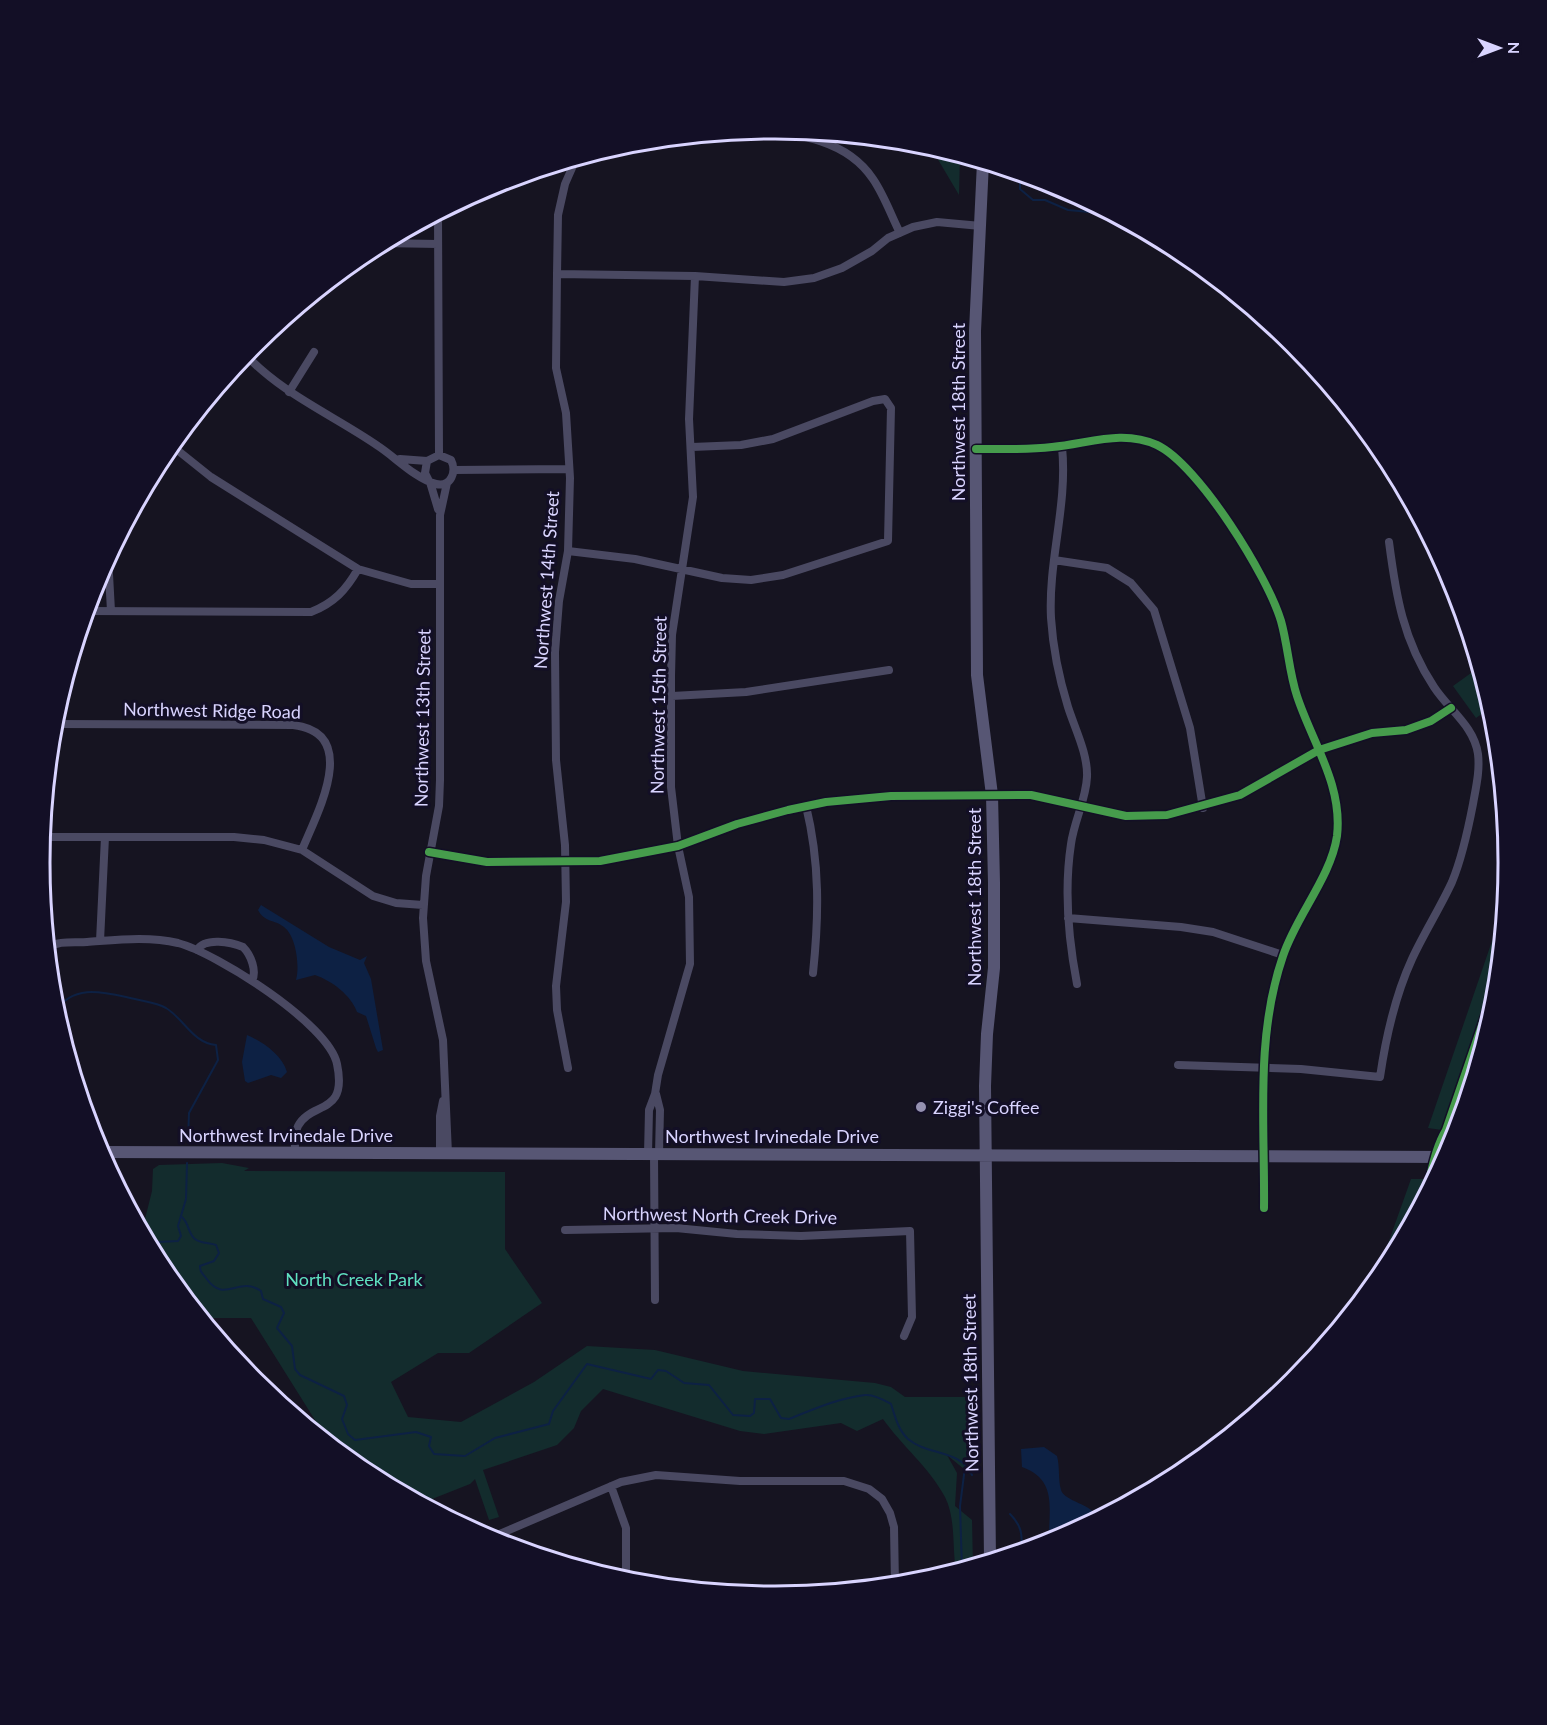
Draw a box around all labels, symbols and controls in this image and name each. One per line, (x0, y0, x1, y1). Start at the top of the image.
north arrow (1469, 18, 1529, 78)
text: N (1505, 42, 1524, 54)
street label: Northwest 18th Street (947, 322, 969, 501)
street label: Northwest 14th Street (529, 490, 563, 670)
street label: Northwest 15th Street (645, 615, 671, 794)
street label: Northwest 13th Street (409, 628, 435, 807)
street label: Northwest Ridge Road (123, 697, 301, 723)
street label: Northwest 18th Street (963, 807, 985, 986)
place label: Ziggi's Coffee (933, 1096, 1040, 1118)
marker: Ziggi's Coffee (914, 1100, 928, 1114)
street label: Northwest Irvinedale Drive (179, 1124, 393, 1146)
street label: Northwest Irvinedale Drive (665, 1125, 879, 1147)
street label: Northwest North Creek Drive (603, 1202, 837, 1228)
park label: North Creek Park (285, 1268, 424, 1290)
street label: Northwest 18th Street (957, 1293, 983, 1472)

